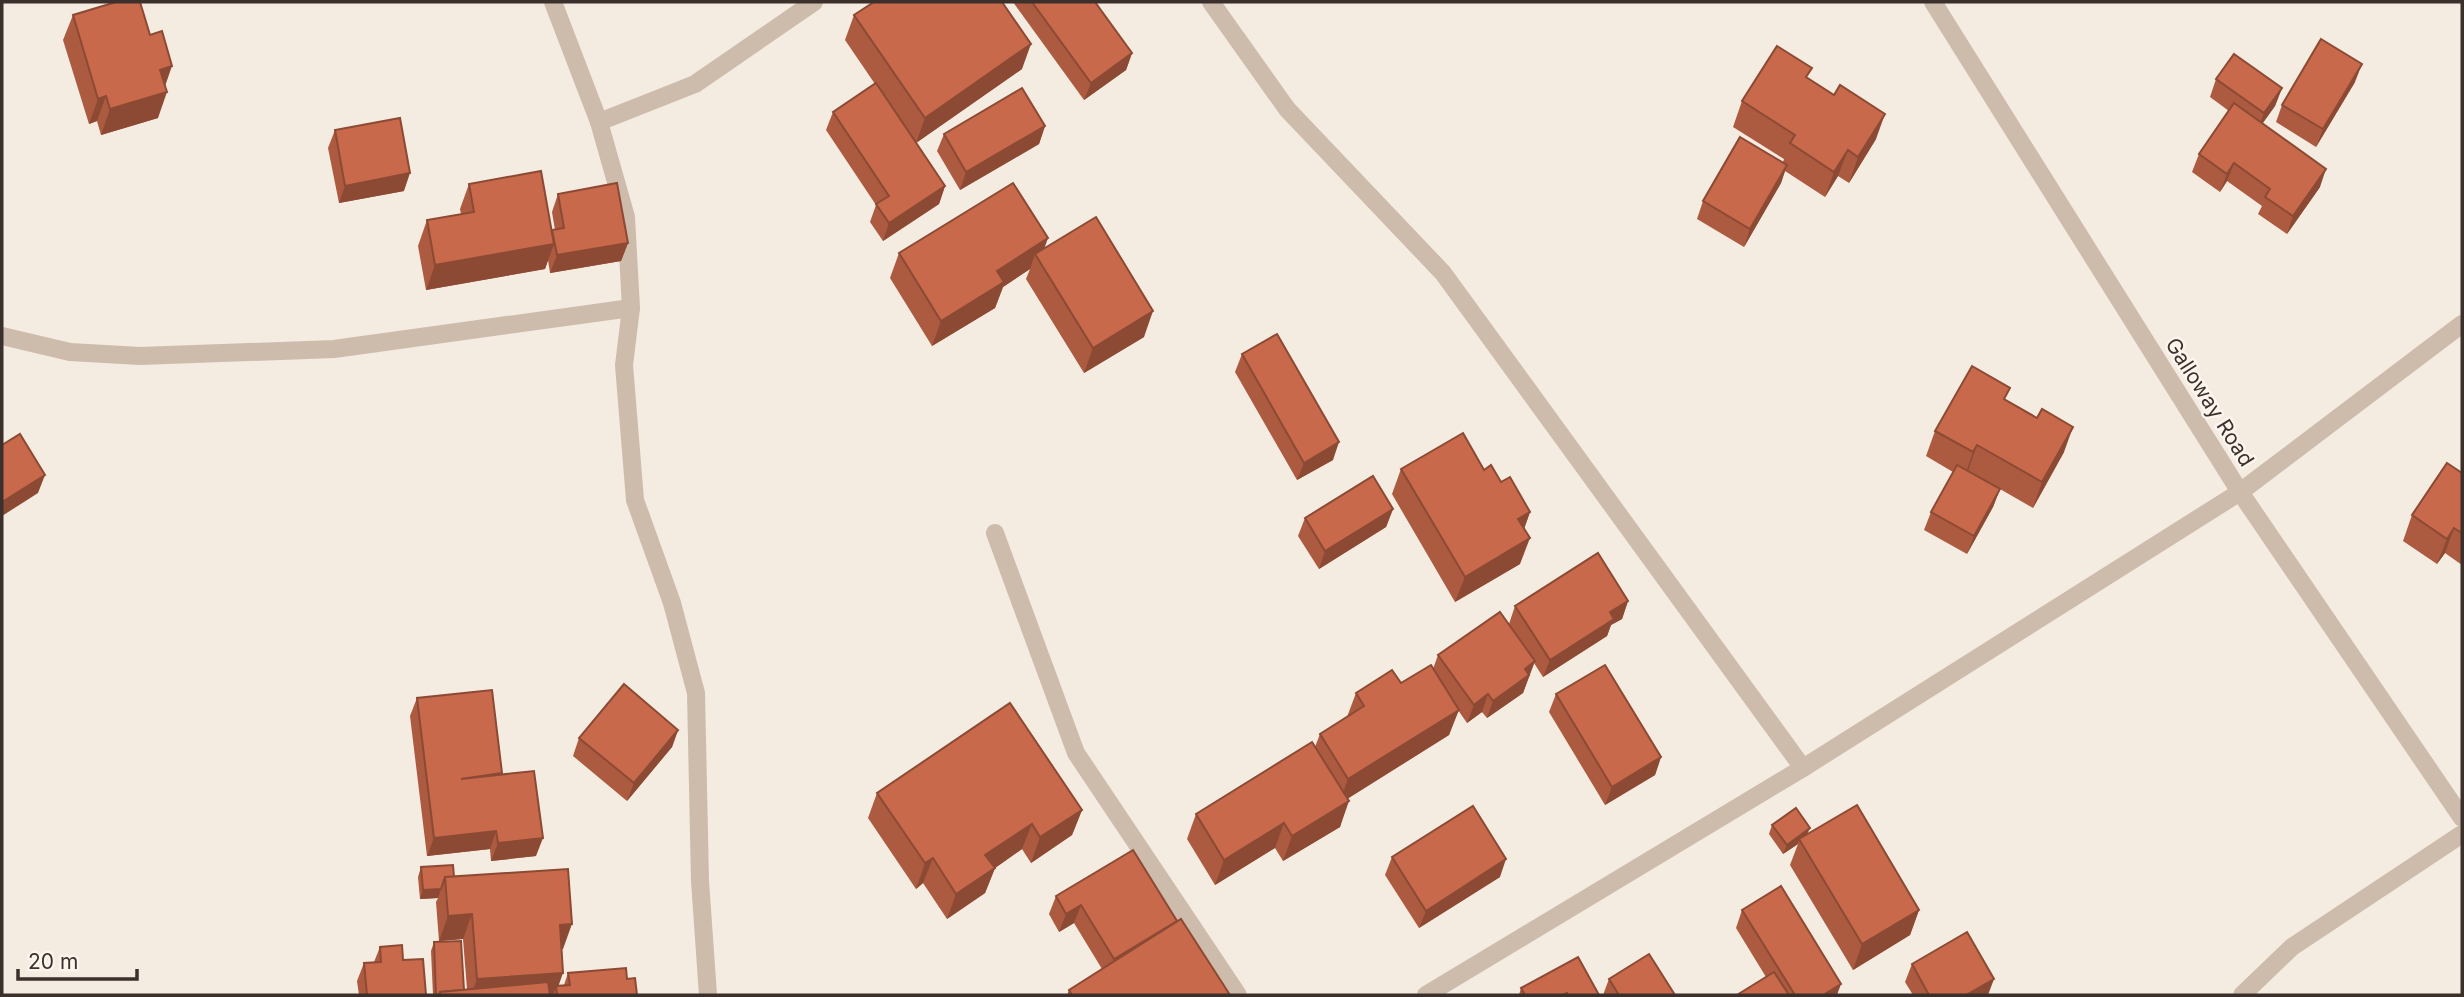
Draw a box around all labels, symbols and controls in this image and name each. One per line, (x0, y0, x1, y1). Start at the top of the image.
street label: Galloway Road (2160, 333, 2260, 471)
scale bar (18, 937, 136, 981)
text: 20 m (28, 949, 78, 974)

